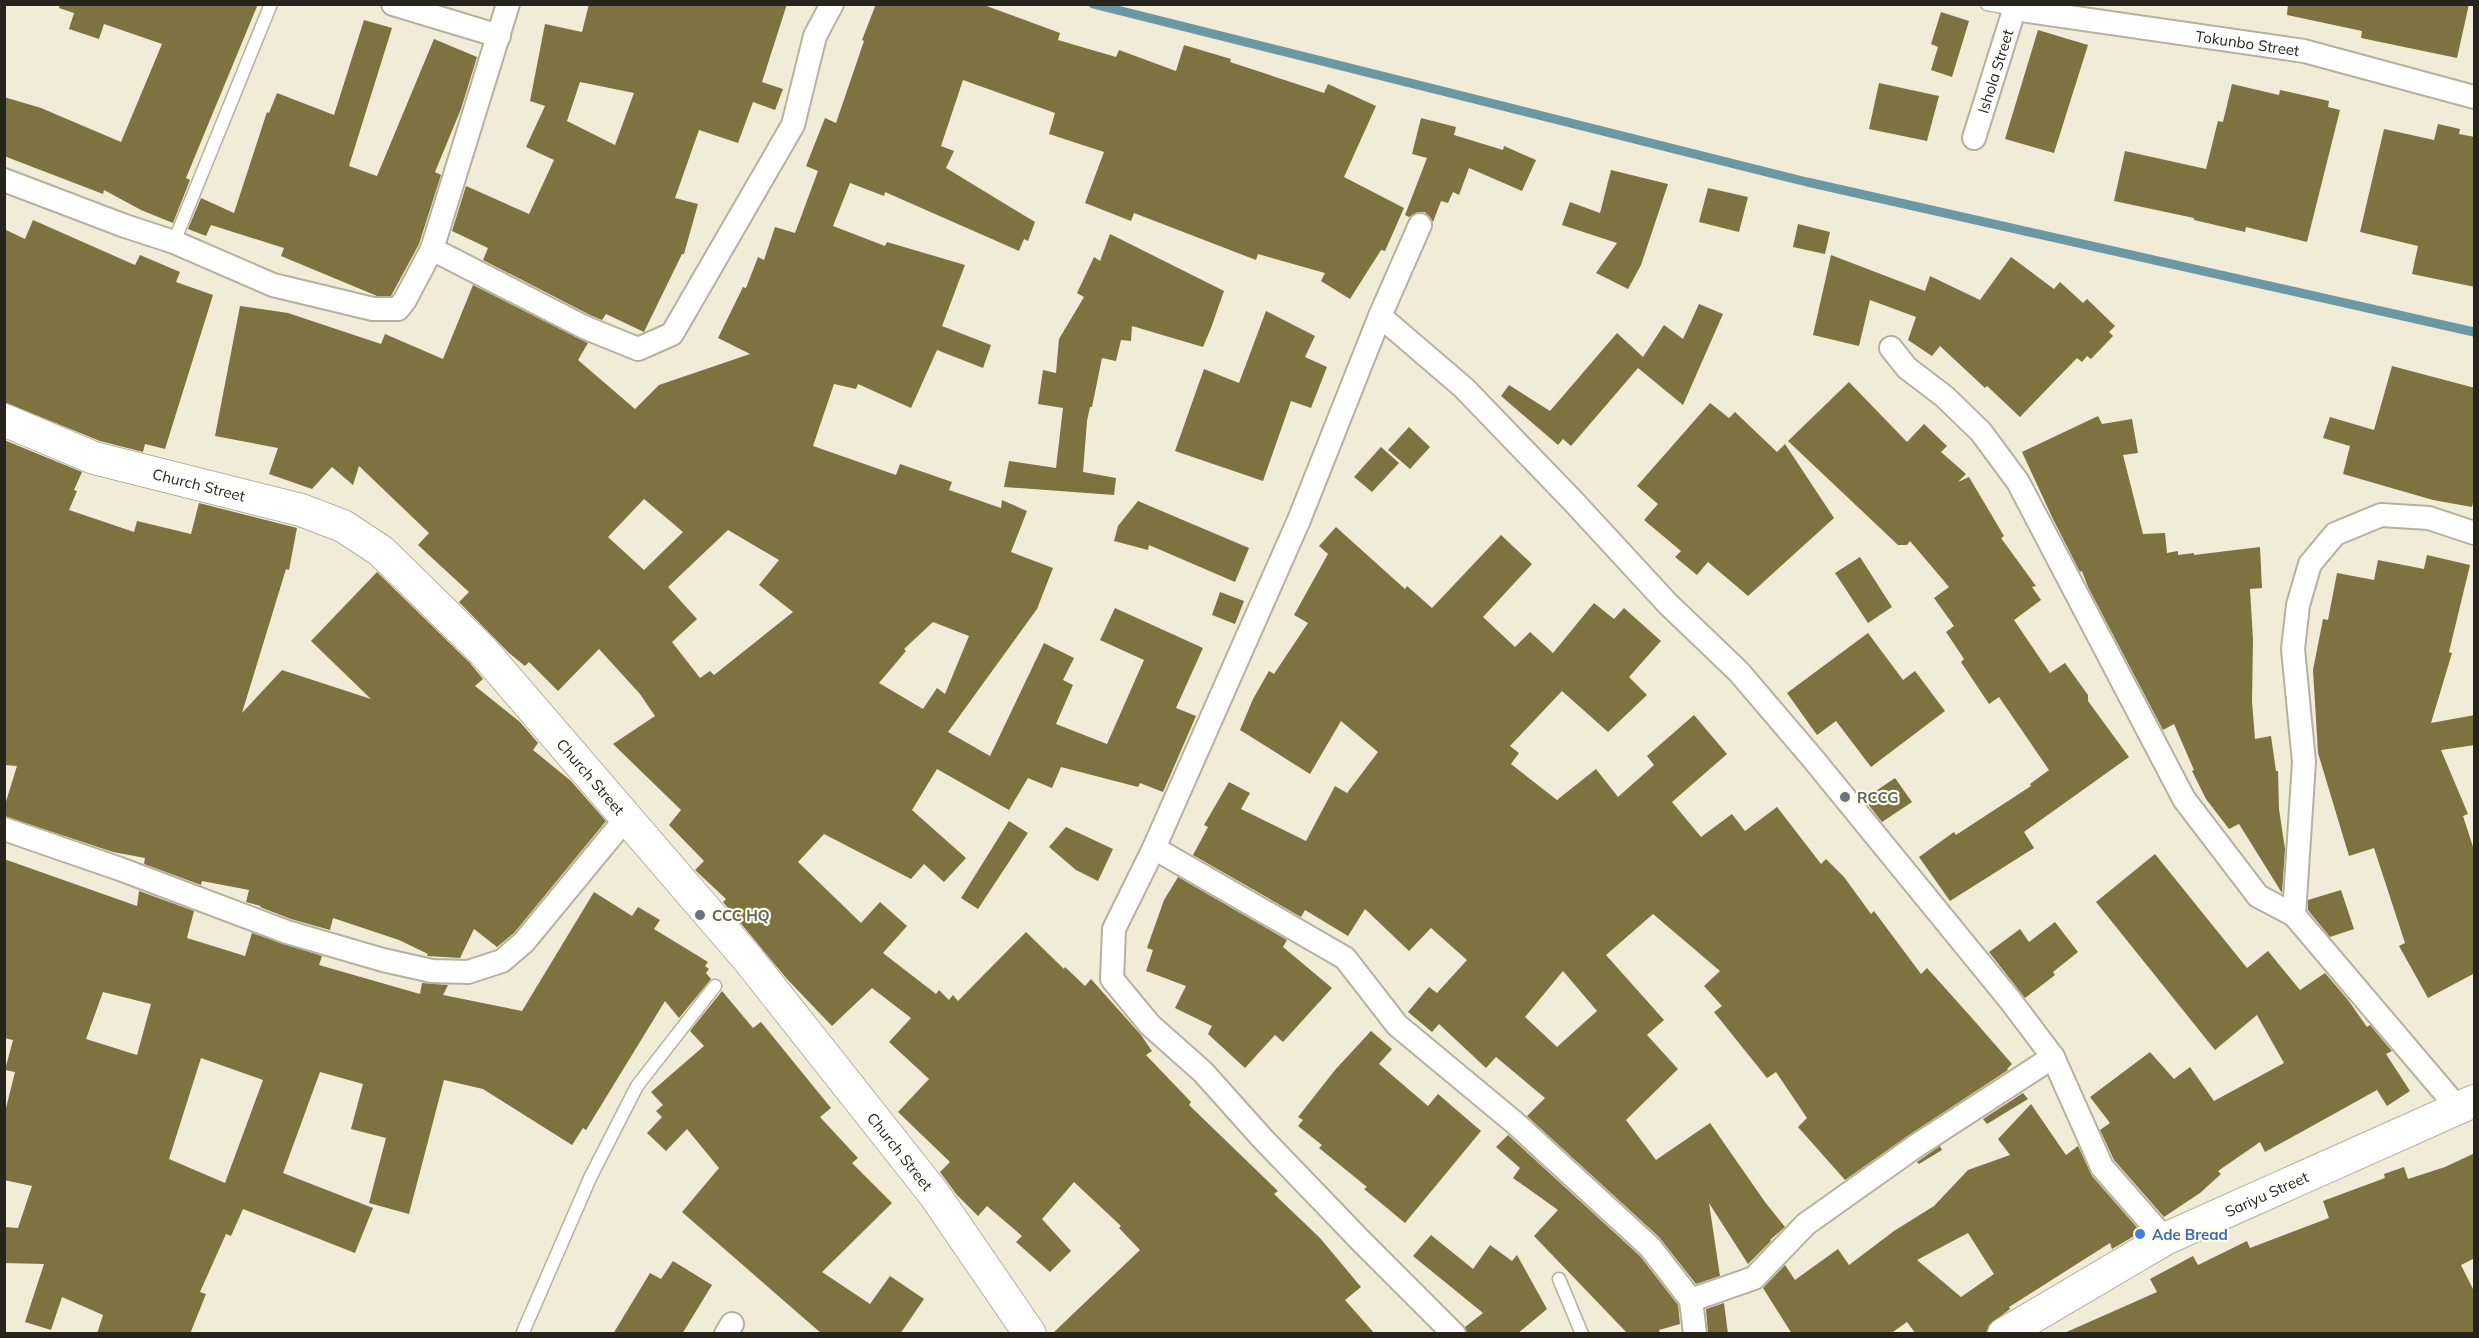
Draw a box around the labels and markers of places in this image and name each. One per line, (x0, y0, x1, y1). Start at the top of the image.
place label: RCCG (1857, 788, 1898, 807)
marker: RCCG (1838, 790, 1852, 804)
place label: CCC HQ (712, 906, 770, 925)
marker: CCC HQ (693, 908, 707, 922)
place label: Ade Bread (2152, 1225, 2228, 1244)
marker: Ade Bread (2133, 1227, 2147, 1241)

